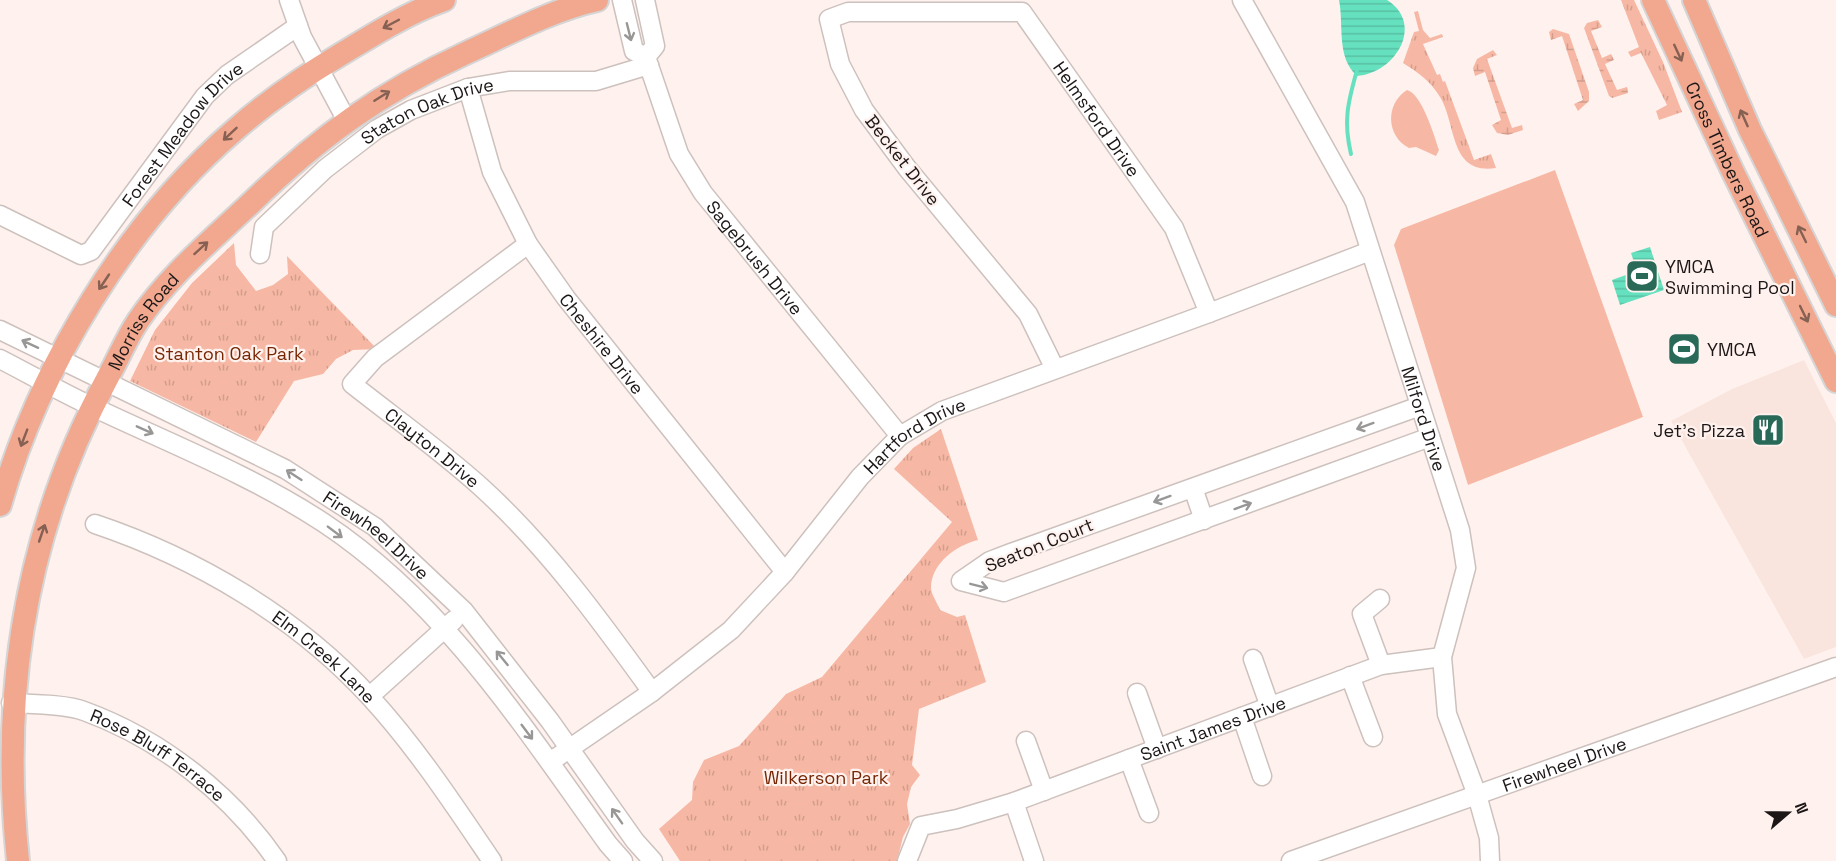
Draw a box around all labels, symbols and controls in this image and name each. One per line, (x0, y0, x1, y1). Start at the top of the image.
one-way arrow (382, 19, 400, 30)
one-way arrow (624, 22, 635, 42)
one-way arrow (1673, 43, 1685, 61)
street label: Forest Meadow Drive (116, 56, 247, 211)
street label: Helmsford Drive (1048, 56, 1146, 181)
street label: Staton Oak Drive (356, 72, 495, 149)
street label: Cross Timbers Road (1681, 78, 1775, 241)
one-way arrow (373, 90, 390, 102)
street label: Becket Drive (860, 110, 946, 210)
one-way arrow (1738, 110, 1750, 128)
one-way arrow (223, 127, 238, 142)
street label: Sagebrush Drive (702, 195, 809, 319)
one-way arrow (1795, 225, 1807, 243)
one-way arrow (193, 241, 208, 255)
place label: YMCA Swimming Pool (1665, 255, 1795, 299)
sports icon: YMCA Swimming Pool (1624, 258, 1660, 294)
street label: Morriss Road (102, 268, 183, 374)
one-way arrow (98, 274, 110, 290)
street label: Cheshire Drive (555, 288, 650, 399)
one-way arrow (1798, 305, 1810, 322)
sports icon: YMCA (1666, 331, 1702, 367)
one-way arrow (22, 337, 40, 349)
place label: YMCA (1707, 338, 1756, 361)
park label: Stanton Oak Park (154, 342, 304, 365)
street label: Milford Drive (1397, 363, 1452, 474)
street label: Hartford Drive (858, 392, 969, 479)
street label: Clayton Drive (380, 402, 485, 492)
restaurant icon: Jet's Pizza (1750, 412, 1786, 448)
place label: Jet's Pizza (1653, 419, 1745, 442)
one-way arrow (1356, 421, 1375, 432)
one-way arrow (136, 425, 154, 437)
one-way arrow (18, 428, 29, 446)
one-way arrow (286, 469, 303, 481)
street label: Firewheel Drive (319, 485, 434, 584)
one-way arrow (1153, 494, 1172, 505)
one-way arrow (1233, 499, 1251, 510)
street label: Seaton Court (981, 513, 1097, 577)
one-way arrow (37, 524, 48, 543)
one-way arrow (327, 525, 343, 538)
one-way arrow (970, 580, 989, 592)
street label: Elm Creek Lane (268, 605, 381, 708)
one-way arrow (495, 651, 508, 667)
street label: Saint James Drive (1137, 690, 1289, 765)
street label: Rose Bluff Terrace (87, 703, 231, 806)
one-way arrow (521, 724, 534, 740)
street label: Firewheel Drive (1499, 731, 1629, 796)
park label: Wilkerson Park (764, 766, 889, 789)
north arrow (1758, 783, 1818, 843)
text: N (1790, 799, 1813, 817)
one-way arrow (611, 808, 623, 824)

